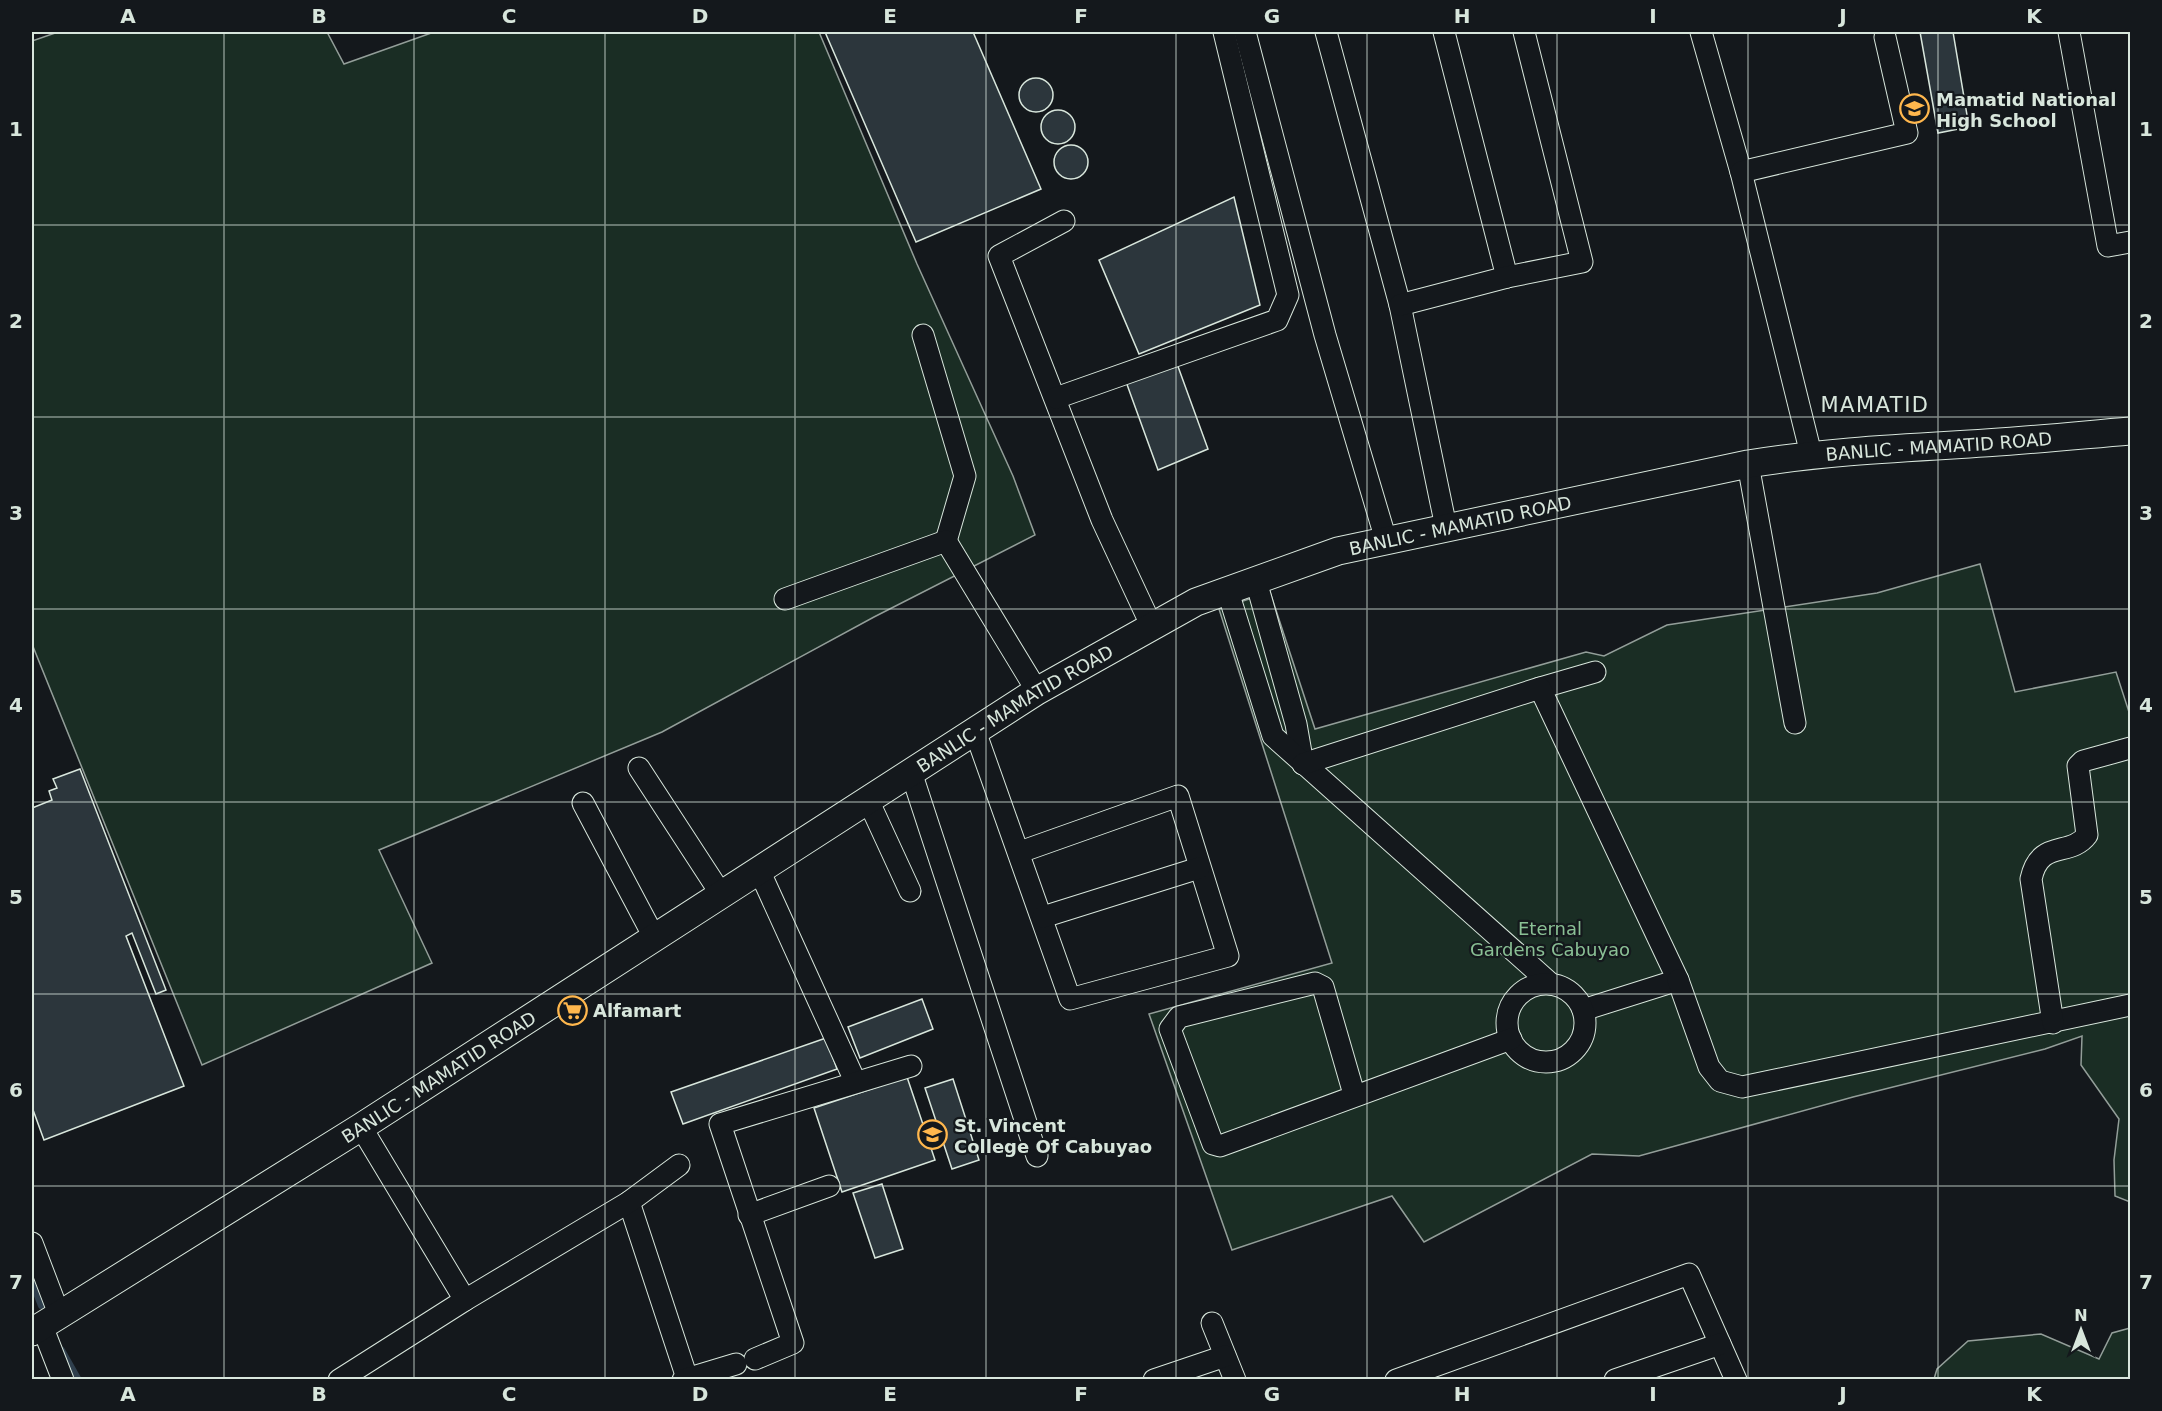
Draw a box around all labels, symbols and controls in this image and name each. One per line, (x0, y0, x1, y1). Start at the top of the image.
text: A (120, 4, 136, 28)
text: B (311, 4, 327, 28)
text: C (502, 4, 516, 28)
text: D (692, 4, 708, 28)
text: E (883, 4, 897, 28)
text: F (1074, 4, 1088, 28)
text: G (1264, 4, 1280, 28)
text: H (1454, 4, 1470, 28)
text: I (1649, 4, 1657, 28)
text: J (1837, 4, 1847, 28)
text: K (2026, 4, 2043, 28)
place label: Mamatid National High School (1936, 89, 2116, 131)
school or university icon: Mamatid National High School (1899, 93, 1931, 125)
text: 1 (9, 117, 23, 141)
text: 1 (2139, 117, 2153, 141)
text: 2 (9, 309, 23, 333)
text: 2 (2139, 309, 2153, 333)
district label: MAMATID (1820, 393, 1930, 417)
street label: BANLIC - MAMATID ROAD (1825, 427, 2053, 465)
street label: BANLIC - MAMATID ROAD (1347, 491, 1573, 559)
text: 3 (9, 501, 23, 525)
text: 3 (2139, 501, 2153, 525)
street label: BANLIC - MAMATID ROAD (912, 640, 1117, 777)
text: 4 (9, 693, 23, 717)
text: 4 (2139, 693, 2153, 717)
text: 5 (9, 885, 23, 909)
text: 5 (2139, 885, 2153, 909)
park label: Eternal Gardens Cabuyao (1470, 918, 1630, 960)
supermarket icon: Alfamart (556, 994, 588, 1026)
place label: Alfamart (593, 1000, 682, 1021)
street label: BANLIC - MAMATID ROAD (338, 1007, 540, 1147)
text: 6 (9, 1078, 23, 1102)
text: 6 (2139, 1078, 2153, 1102)
place label: St. Vincent College Of Cabuyao (954, 1115, 1152, 1157)
school or university icon: St. Vincent College Of Cabuyao (917, 1119, 949, 1151)
text: 7 (9, 1270, 23, 1294)
text: 7 (2139, 1270, 2153, 1294)
north arrow (2051, 1300, 2111, 1360)
text: N (2074, 1306, 2088, 1325)
text: A (120, 1382, 136, 1406)
text: B (311, 1382, 327, 1406)
text: C (502, 1382, 516, 1406)
text: D (692, 1382, 708, 1406)
text: E (883, 1382, 897, 1406)
text: F (1074, 1382, 1088, 1406)
text: G (1264, 1382, 1280, 1406)
text: H (1454, 1382, 1470, 1406)
text: I (1649, 1382, 1657, 1406)
text: J (1837, 1382, 1847, 1406)
text: K (2026, 1382, 2043, 1406)

